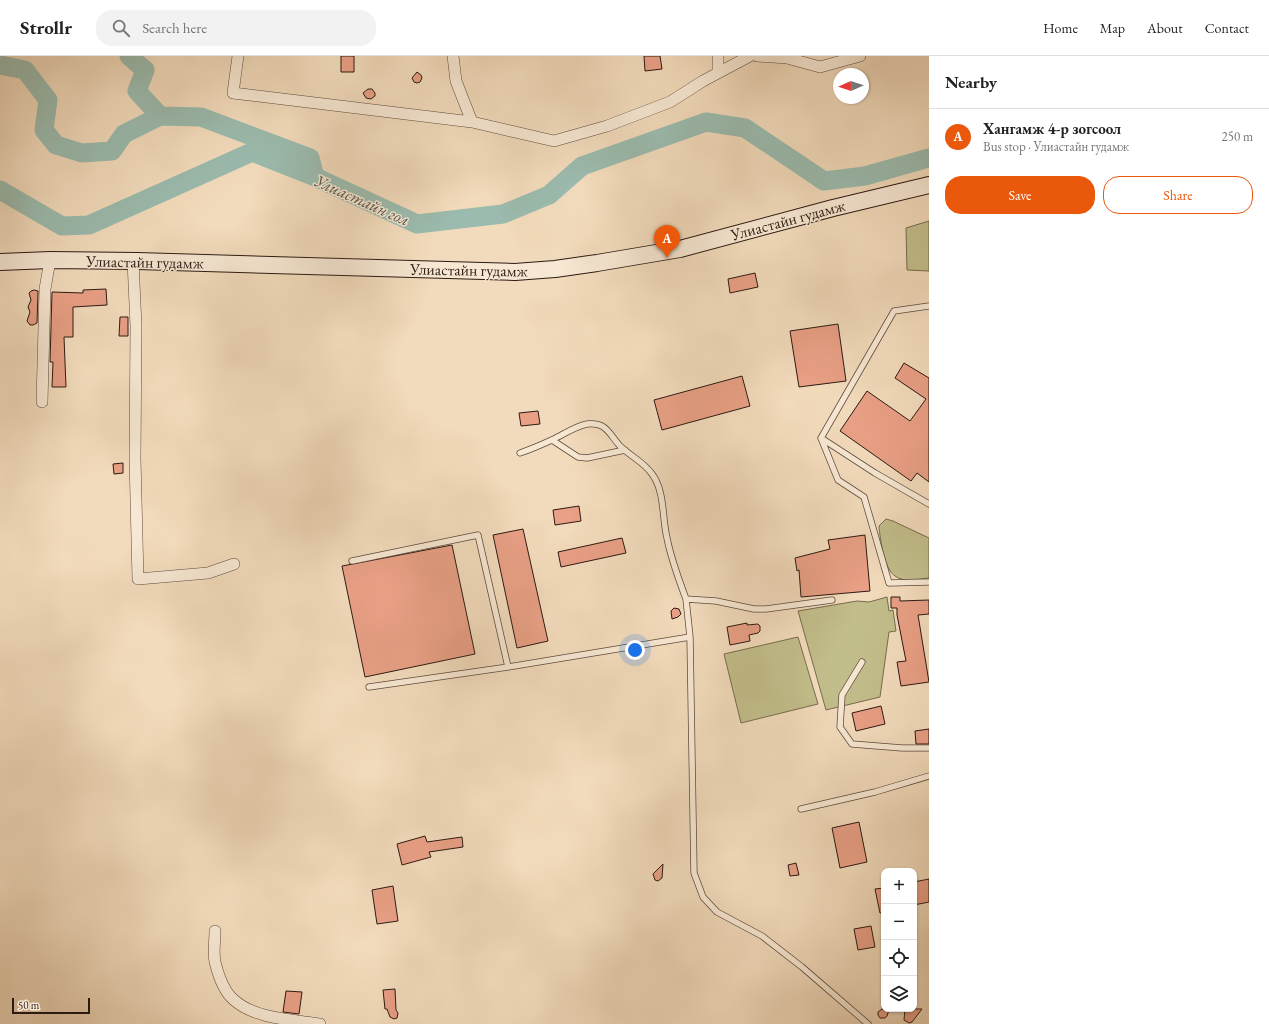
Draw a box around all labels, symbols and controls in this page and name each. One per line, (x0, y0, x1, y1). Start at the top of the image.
search box (96, 10, 376, 46)
text: Strollr (20, 15, 72, 40)
icon: search (110, 17, 132, 39)
text: Search here (142, 18, 207, 37)
text: Home (1043, 19, 1078, 37)
text: Map (1100, 19, 1125, 37)
text: About (1147, 19, 1183, 37)
text: Contact (1205, 19, 1249, 37)
north arrow (833, 68, 869, 104)
text: Nearby (945, 71, 997, 93)
text: Хангамж 4-р зогсоол (983, 119, 1121, 138)
text: A (953, 128, 963, 145)
text: 250 m (1222, 128, 1253, 145)
text: Bus stop · Улиастайн гудамж (983, 138, 1129, 155)
water label: Улиастайн гол (311, 169, 413, 231)
button: Save (945, 176, 1095, 214)
button: Share (1103, 176, 1253, 214)
street label: Улиастайн гудамж (727, 195, 848, 246)
pin: A (654, 225, 680, 258)
street label: Улиастайн гудамж (85, 250, 204, 274)
street label: Улиастайн гудамж (409, 258, 528, 282)
your location (625, 640, 645, 660)
map controls (881, 868, 917, 1012)
button: + (881, 868, 917, 904)
button: − (881, 904, 917, 940)
button: locate (881, 940, 917, 976)
button: layers (881, 976, 917, 1012)
scale bar (12, 996, 90, 1015)
text: 50 m (18, 998, 39, 1012)

